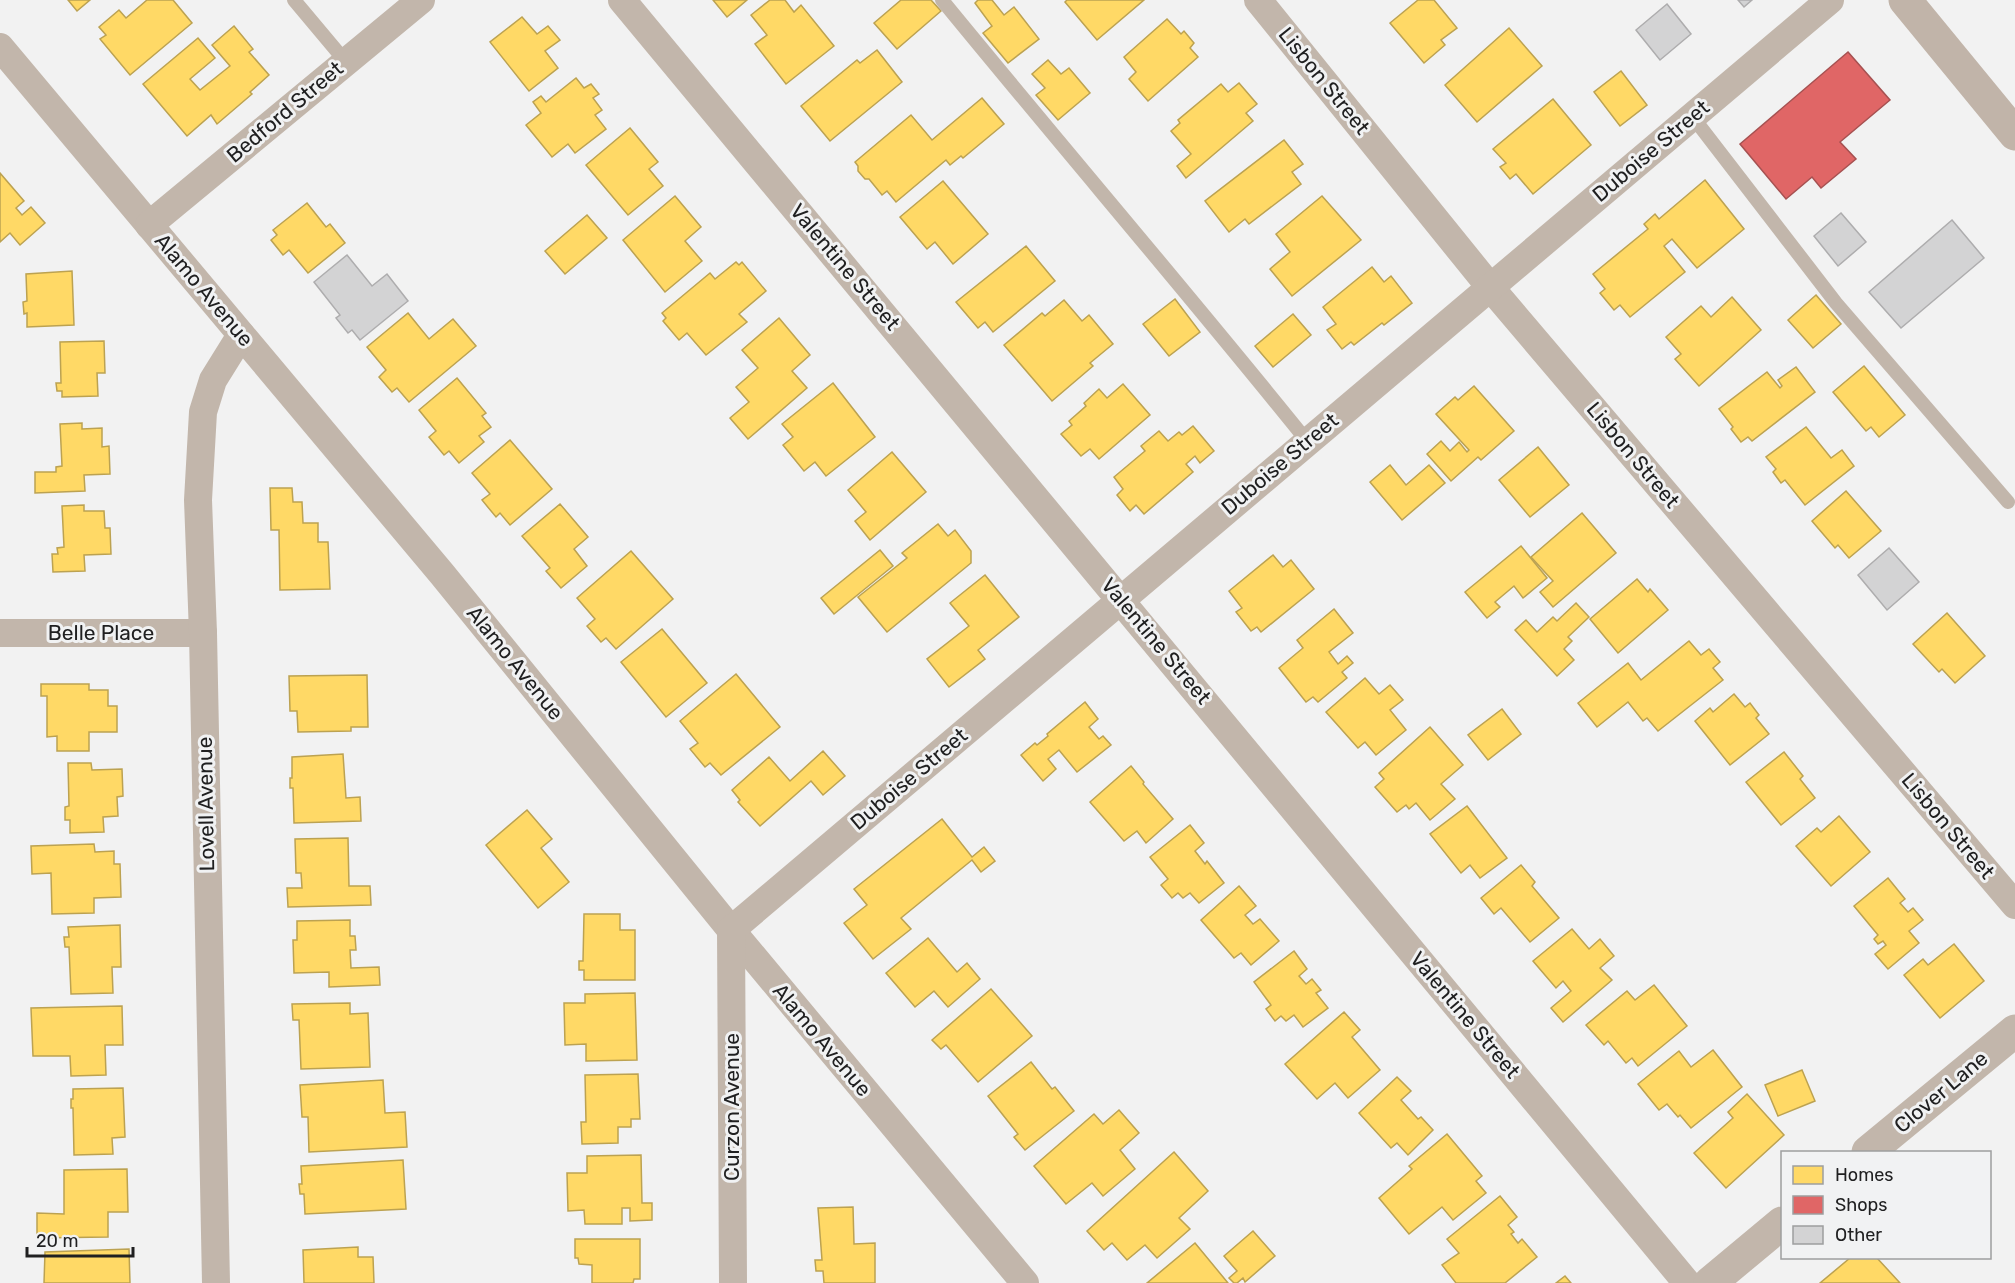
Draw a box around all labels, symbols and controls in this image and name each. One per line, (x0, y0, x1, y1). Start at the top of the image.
street label: Lisbon Street (1274, 22, 1375, 139)
street label: Bedford Street (221, 56, 348, 168)
street label: Duboise Street (1587, 94, 1714, 207)
street label: Valentine Street (785, 198, 905, 335)
street label: Alamo Avenue (150, 228, 259, 351)
street label: Lisbon Street (1582, 397, 1685, 513)
street label: Duboise Street (1216, 407, 1343, 520)
street label: Valentine Street (1096, 572, 1216, 709)
street label: Alamo Avenue (462, 601, 569, 725)
street label: Belle Place (48, 620, 154, 645)
street label: Duboise Street (845, 722, 972, 835)
street label: Lovell Avenue (192, 736, 219, 872)
street label: Lisbon Street (1897, 768, 2000, 884)
street label: Valentine Street (1405, 946, 1525, 1083)
street label: Alamo Avenue (768, 978, 877, 1101)
street label: Curzon Avenue (719, 1033, 744, 1181)
street label: Clover Lane (1889, 1045, 1992, 1138)
legend (1781, 1151, 1991, 1259)
text: Homes (1835, 1164, 1893, 1186)
text: Shops (1835, 1194, 1887, 1216)
scale bar (27, 1220, 134, 1258)
text: Other (1835, 1224, 1882, 1246)
text: 20 m (36, 1230, 78, 1252)

